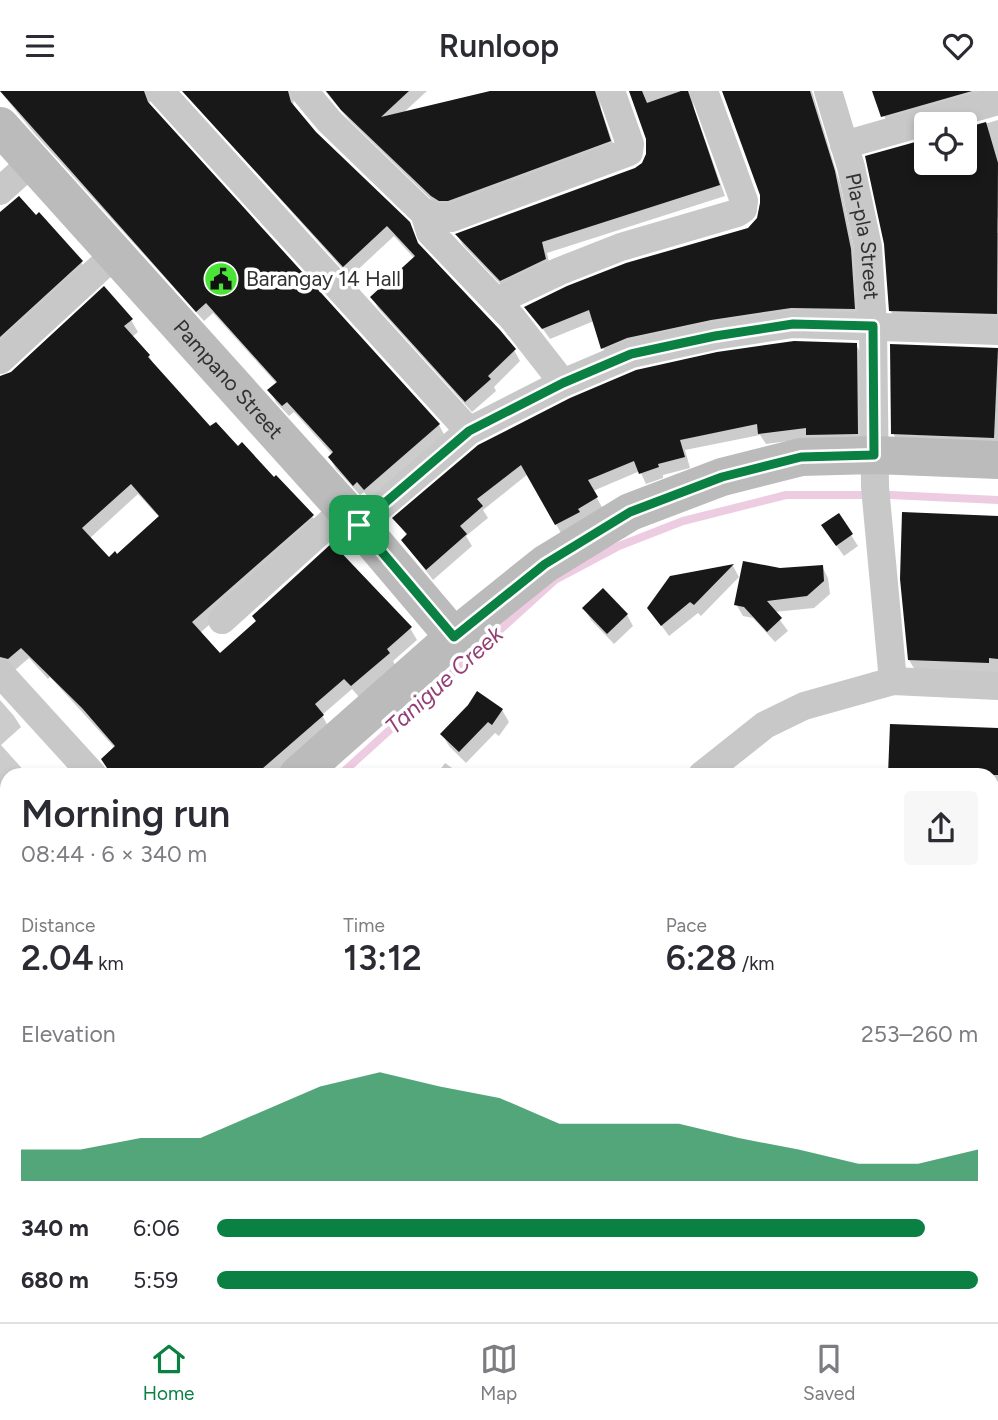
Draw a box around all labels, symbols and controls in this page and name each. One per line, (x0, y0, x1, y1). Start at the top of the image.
icon: menu (21, 27, 59, 65)
text: Runloop (439, 27, 559, 65)
icon: heart (939, 27, 977, 65)
map controls (914, 112, 977, 175)
button: locate (914, 112, 977, 175)
street label: Pla-pla Street (841, 171, 884, 301)
public building icon: Barangay 14 Hall (202, 260, 240, 298)
place label: Barangay 14 Hall (246, 266, 401, 291)
street label: Pampano Street (168, 314, 288, 444)
pin (329, 495, 389, 555)
icon: arrive (340, 506, 378, 544)
water label: Tanigue Creek (380, 619, 509, 740)
text: Morning run (21, 791, 230, 837)
button: share (904, 791, 978, 865)
text: 08:44 · 6 × 340 m (21, 840, 207, 868)
text: Distance (21, 914, 95, 937)
text: Time (343, 914, 385, 937)
text: Pace (666, 914, 707, 937)
text: 2.04 (21, 937, 94, 979)
text: 13:12 (343, 937, 422, 979)
text: 6:28 (666, 937, 737, 979)
text: km (94, 952, 124, 975)
text: /km (737, 952, 775, 975)
text: Elevation (21, 1020, 116, 1048)
text: 253–260 m (861, 1020, 978, 1048)
text: 340 m (21, 1214, 89, 1242)
text: 6:06 (133, 1214, 180, 1242)
text: 680 m (21, 1266, 89, 1294)
text: 5:59 (133, 1266, 178, 1294)
tab: Home (143, 1340, 194, 1405)
tab: Map (480, 1340, 518, 1405)
tab: Saved (803, 1340, 855, 1405)

